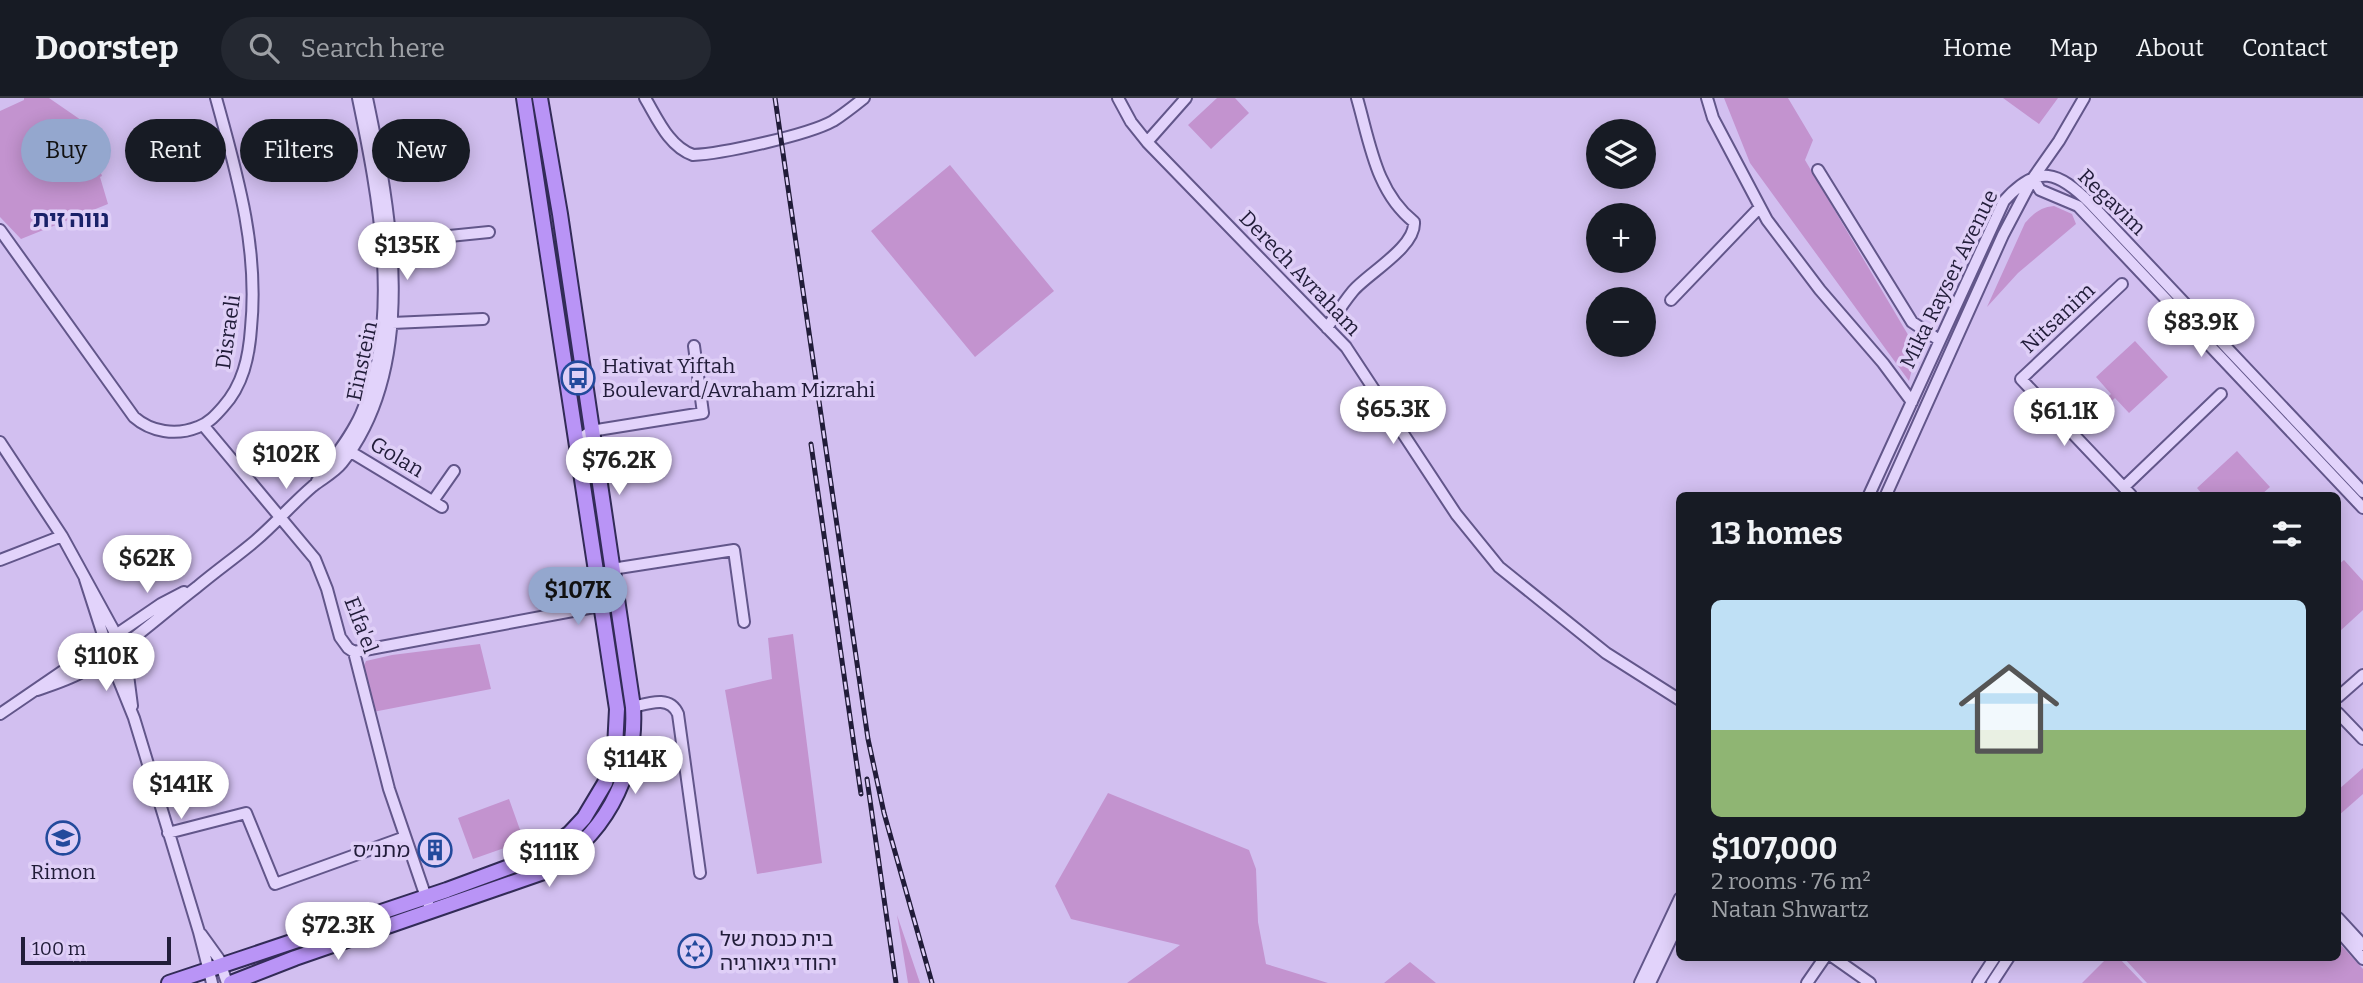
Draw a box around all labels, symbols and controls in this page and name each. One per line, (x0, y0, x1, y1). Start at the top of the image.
search box (221, 17, 711, 80)
text: Doorstep (35, 28, 179, 68)
icon: search (245, 29, 283, 67)
text: Search here (301, 33, 445, 64)
text: Home (1943, 34, 2012, 62)
text: Map (2050, 34, 2098, 62)
text: About (2136, 34, 2204, 62)
text: Contact (2242, 34, 2328, 62)
chip: Buy (21, 119, 111, 182)
chip: Rent (125, 119, 226, 182)
chip: Filters (240, 119, 358, 182)
chip: New (372, 119, 470, 182)
map controls (1586, 119, 1656, 357)
button: layers (1586, 119, 1656, 189)
street label: Regavim (2073, 163, 2151, 241)
street label: Mika Rayser Avenue (1894, 185, 2004, 373)
button: + (1586, 203, 1656, 273)
district label: נווה זית (33, 205, 109, 233)
street label: Derech Avraham (1234, 205, 1366, 341)
pin: $135K (358, 222, 456, 282)
text: $135K (374, 231, 440, 259)
street label: Nitsanim (2016, 277, 2100, 359)
button: − (1586, 287, 1656, 357)
street label: Disraeli (210, 293, 246, 371)
pin: $83.9K (2144, 300, 2258, 359)
text: $83.9K (2164, 308, 2238, 336)
street label: Einstein (341, 319, 383, 403)
place label: Hativat Yiftah Boulevard/Avraham Mizrahi (602, 353, 875, 403)
bus stop icon: Hativat Yiftah Boulevard/Avraham Mizrahi (559, 359, 597, 397)
pin: $65.3K (1336, 386, 1450, 446)
pin: $61.1K (2007, 388, 2121, 448)
text: $65.3K (1356, 395, 1430, 423)
text: $61.1K (2030, 397, 2098, 425)
street label: Golan (365, 431, 429, 483)
pin: $102K (237, 432, 335, 491)
pin: $76.2K (562, 438, 676, 497)
text: $102K (252, 440, 320, 468)
text: $76.2K (582, 446, 656, 474)
icon: filters (2268, 515, 2306, 553)
text: 13 homes (1711, 516, 1843, 552)
pin: $62K (106, 536, 188, 595)
text: $62K (119, 544, 175, 572)
pin: $107K (529, 568, 627, 627)
text: $107K (544, 576, 612, 604)
street label: Elfa'el (338, 593, 384, 657)
pin: $110K (57, 634, 155, 693)
text: $110K (74, 642, 138, 670)
icon: home (1946, 646, 2072, 772)
pin: $114K (586, 736, 684, 796)
text: $114K (603, 745, 667, 773)
pin: $141K (132, 762, 230, 821)
text: $141K (149, 770, 213, 798)
school or university icon: Rimon (44, 819, 82, 857)
pin: $111K (500, 830, 598, 889)
building icon: מתנ״ס (416, 831, 454, 869)
text: $107,000 (1711, 831, 1837, 867)
place label: מתנ״ס (353, 837, 410, 863)
text: $111K (519, 838, 579, 866)
place label: Rimon (30, 859, 96, 885)
text: 2 rooms · 76 m² (1711, 867, 1871, 895)
text: Natan Shwartz (1711, 895, 1869, 923)
pin: $72.3K (281, 902, 395, 962)
text: $72.3K (301, 911, 375, 939)
place label: בית כנסת של יהודי גיאורגיה (720, 926, 837, 976)
synagogue icon: בית כנסת של יהודי גיאורגיה (676, 932, 714, 970)
scale bar (21, 934, 172, 966)
text: 100 m (32, 937, 86, 960)

